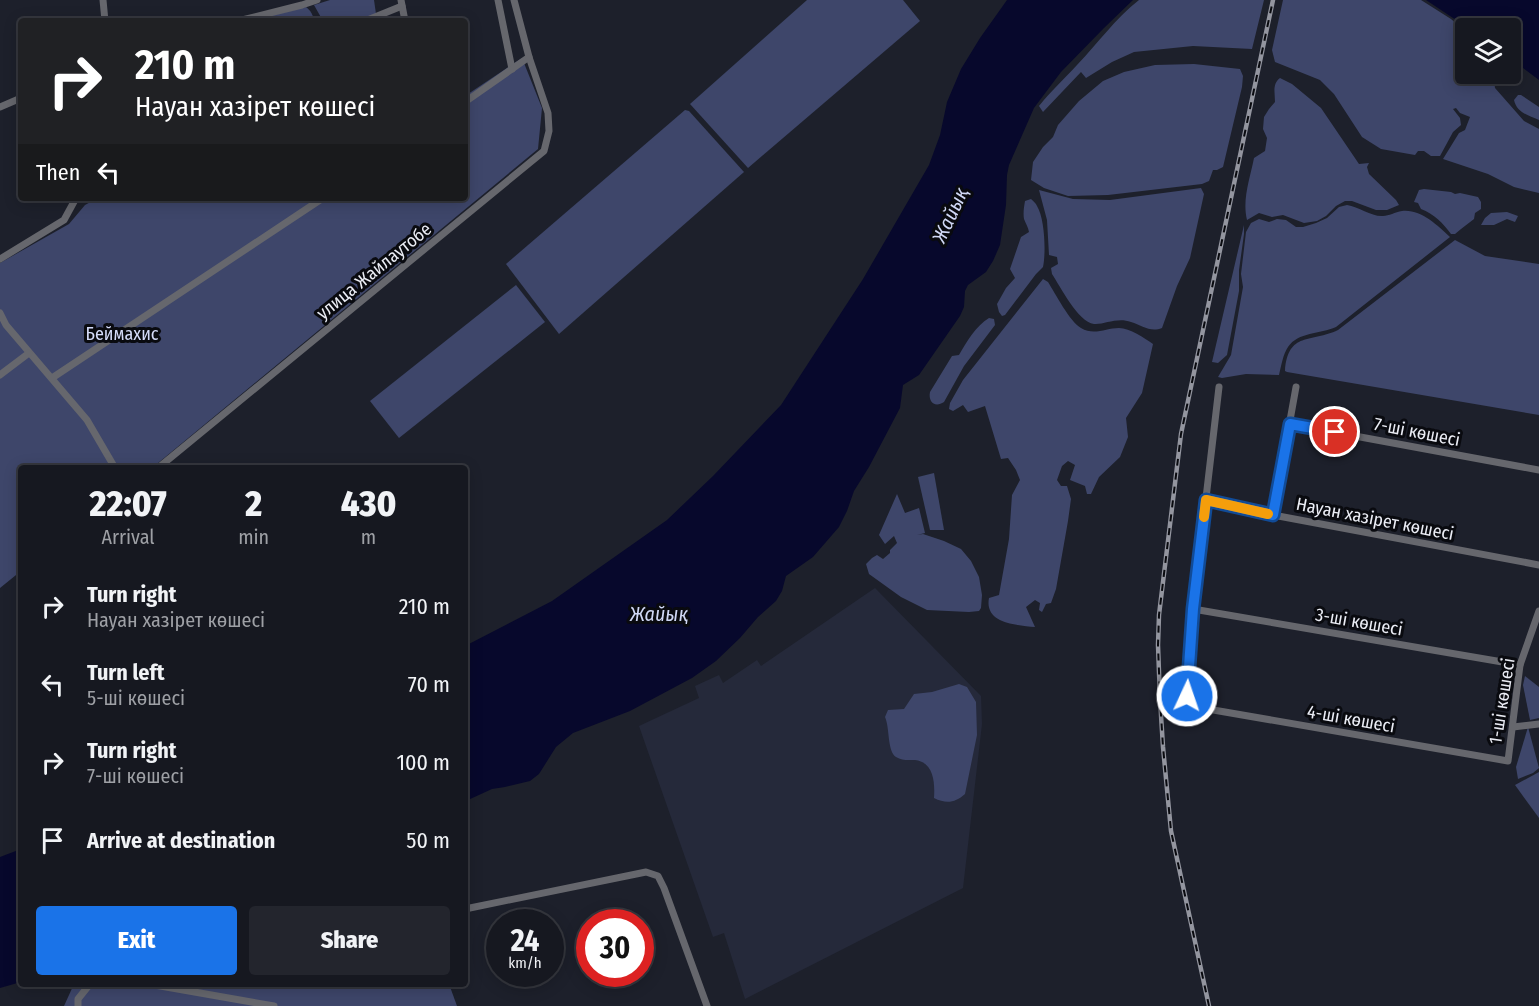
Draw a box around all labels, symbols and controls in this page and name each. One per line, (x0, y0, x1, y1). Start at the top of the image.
map controls (1455, 18, 1521, 84)
button: layers (1455, 18, 1521, 84)
text: 210 m (135, 40, 235, 90)
icon: right (36, 42, 114, 120)
text: Науан хазірет көшесі (135, 91, 375, 123)
icon: left (92, 156, 125, 189)
text: Then (36, 159, 80, 186)
water label: Жайық (926, 183, 973, 247)
street label: улица Жайлаутобе (312, 218, 436, 324)
park label: Беймахис (85, 323, 159, 345)
pin (1309, 406, 1360, 457)
street label: 7-шi көшесі (1372, 413, 1462, 451)
icon: arrive (1318, 415, 1351, 448)
text: 22:07 (90, 482, 167, 526)
text: 2 (245, 482, 262, 526)
text: 430 (341, 482, 396, 526)
street label: Науан хазірет көшесі (1294, 493, 1456, 545)
text: Arrival (102, 525, 155, 549)
text: min (238, 525, 269, 549)
text: m (361, 525, 376, 549)
text: Turn right (87, 581, 176, 608)
icon: right (36, 590, 69, 623)
text: 210 m (399, 593, 450, 620)
water label: Жайық (629, 602, 688, 626)
street label: 3-шi көшесі (1314, 604, 1404, 640)
text: Науан хазірет көшесі (87, 608, 265, 632)
street label: 1-шi көшесі (1484, 656, 1520, 746)
text: Turn left (87, 659, 165, 686)
position arrow (1155, 664, 1219, 728)
icon: left (36, 668, 69, 701)
text: 70 m (408, 671, 450, 698)
text: 5-шi көшесі (87, 686, 185, 710)
street label: 4-шi көшесі (1305, 700, 1397, 738)
text: Turn right (87, 737, 176, 764)
icon: right (36, 746, 69, 779)
text: 100 m (396, 749, 450, 776)
text: 7-шi көшесі (87, 764, 184, 788)
icon: arrive (36, 824, 69, 857)
text: Arrive at destination (87, 827, 275, 854)
text: 50 m (406, 827, 450, 854)
button: Exit (36, 906, 237, 975)
button: Share (249, 906, 450, 975)
speed limit sign: 30 (576, 909, 654, 987)
text: 24 (511, 923, 539, 959)
text: km/h (508, 954, 542, 972)

